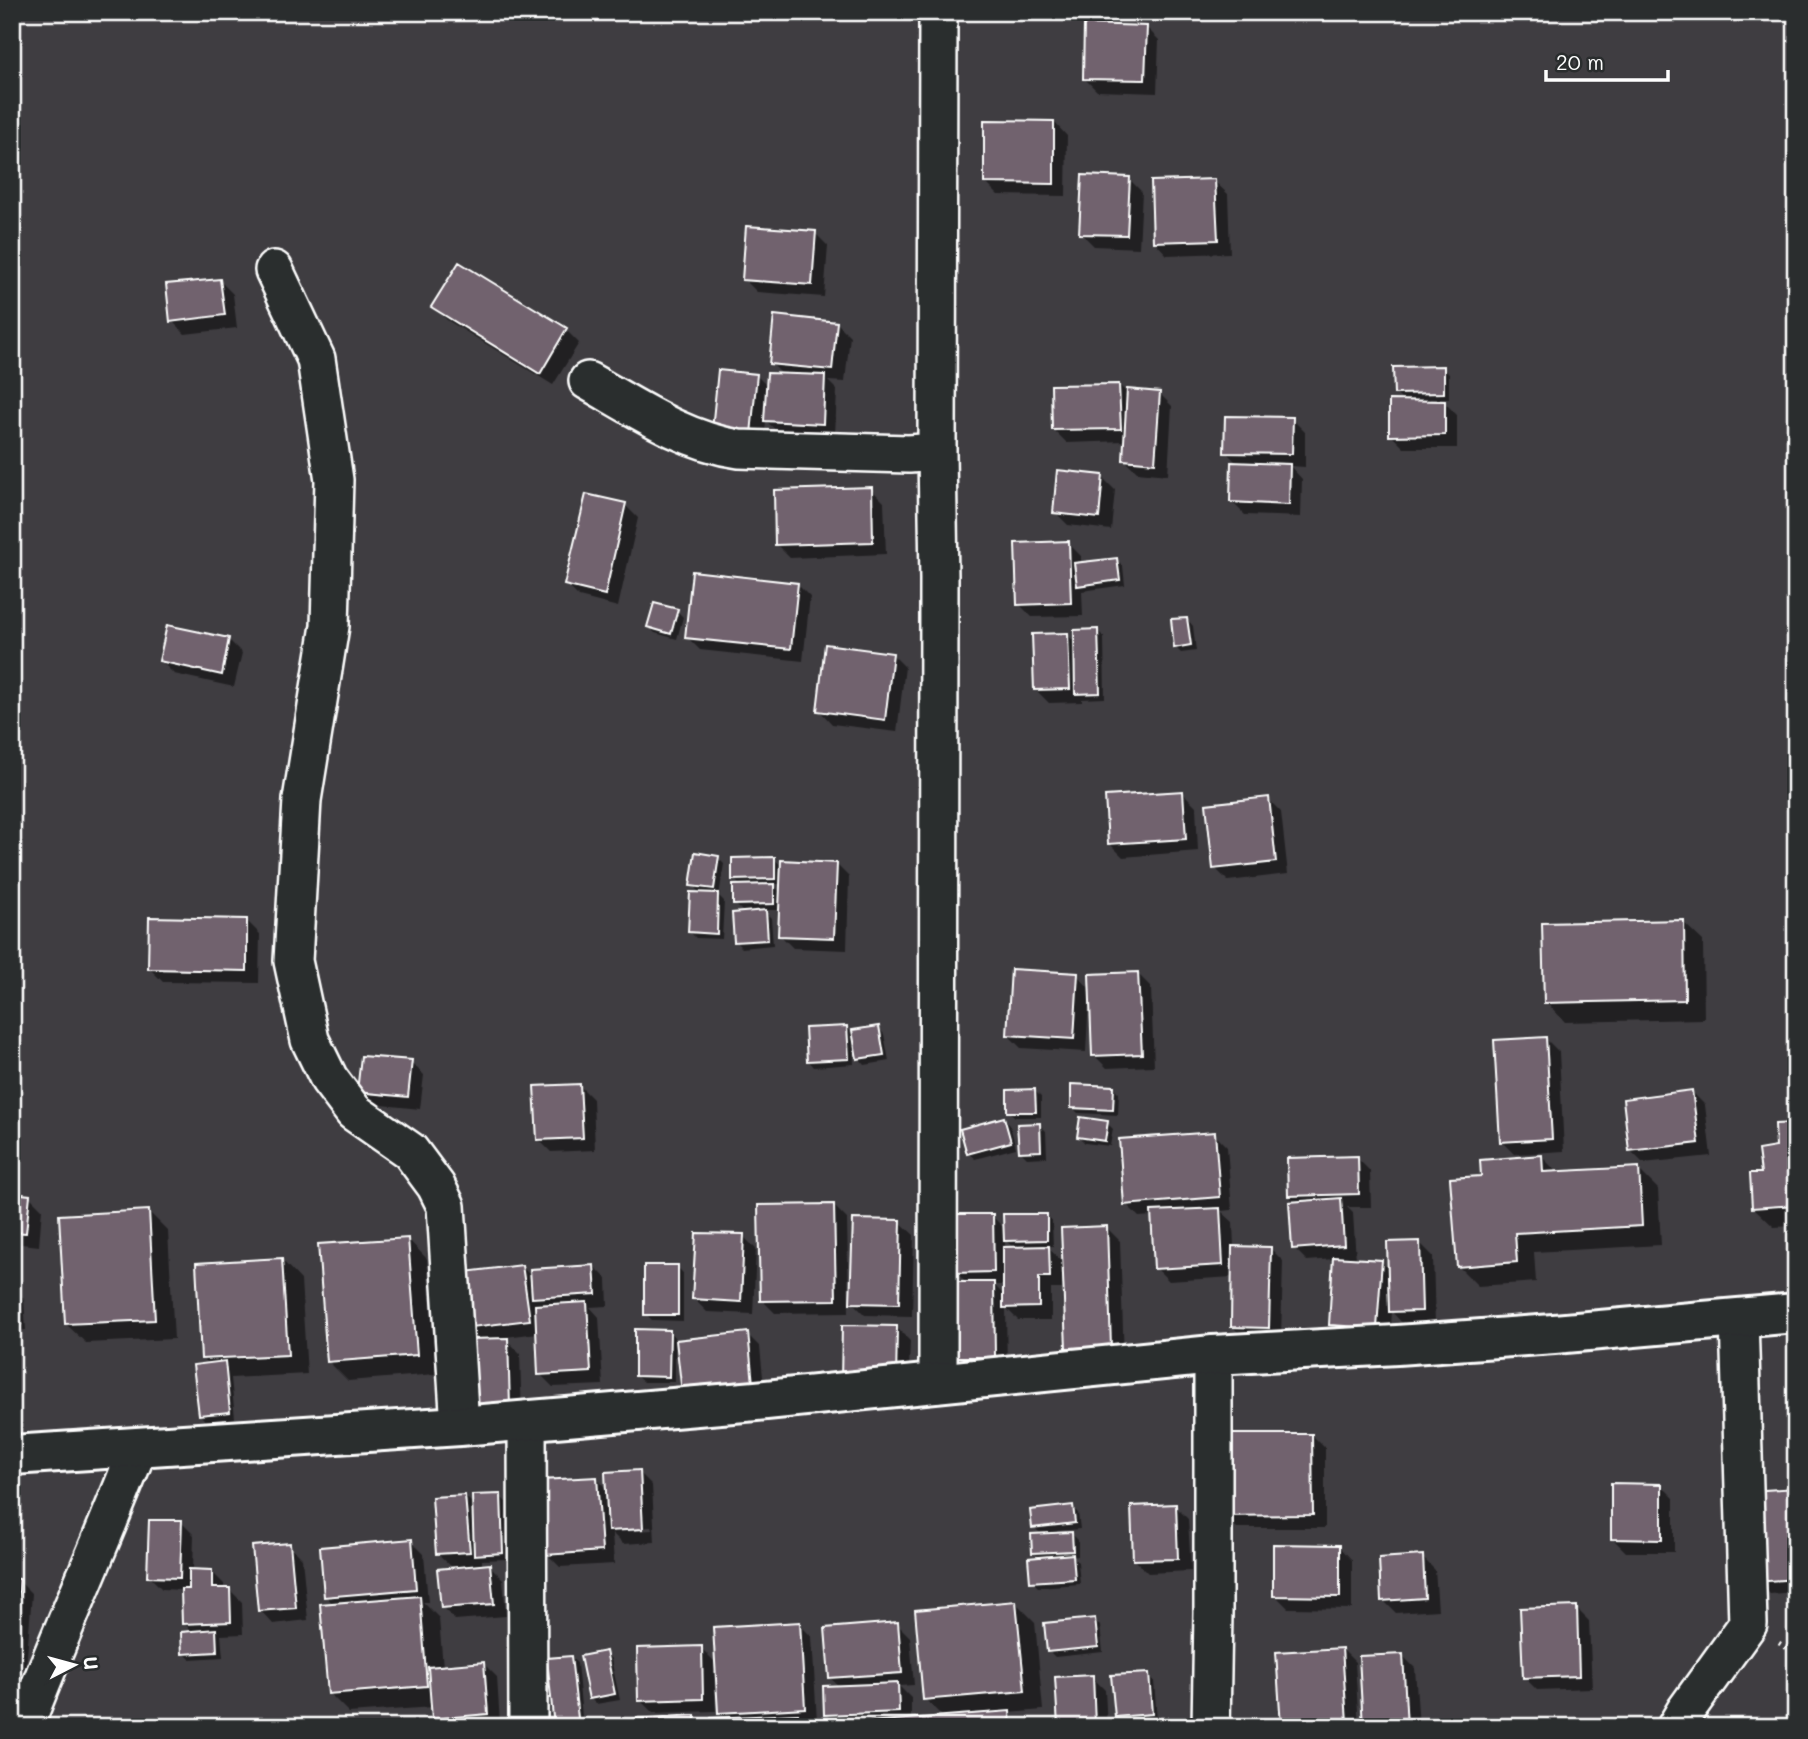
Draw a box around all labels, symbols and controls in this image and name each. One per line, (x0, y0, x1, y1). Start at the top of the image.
scale bar (1546, 38, 1668, 82)
text: 20 m (1556, 48, 1604, 75)
north arrow (38, 1630, 108, 1700)
text: U (78, 1655, 105, 1671)

